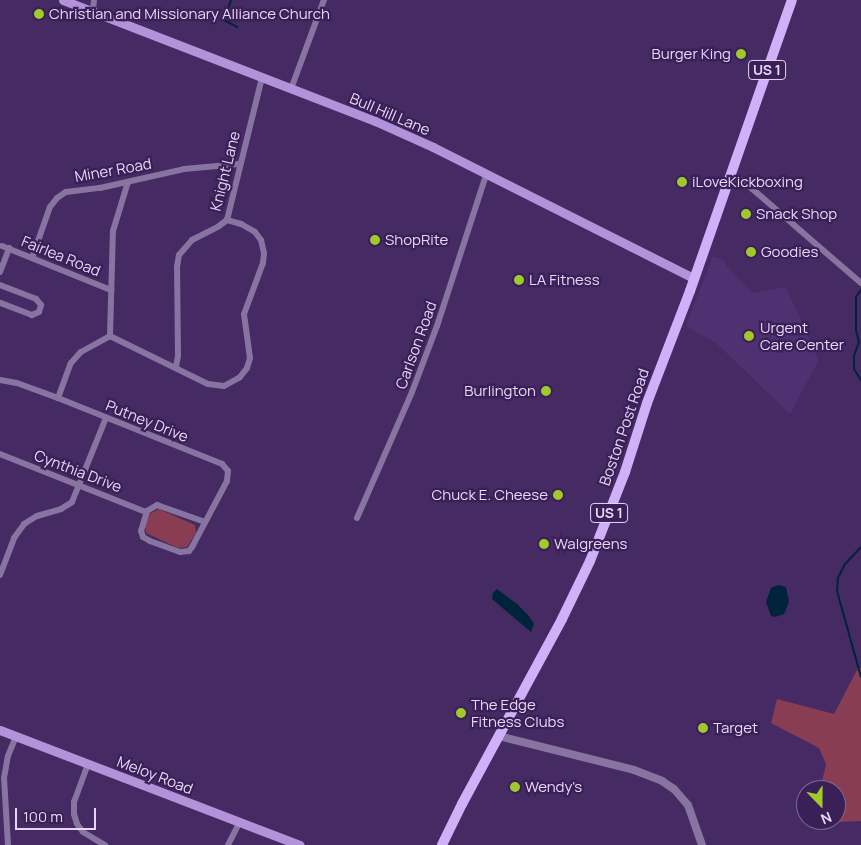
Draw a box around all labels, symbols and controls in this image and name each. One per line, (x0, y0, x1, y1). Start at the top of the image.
place label: Christian and Missionary Alliance Church (49, 5, 330, 23)
marker: Christian and Missionary Alliance Church (33, 8, 45, 20)
place label: Burger King (652, 45, 731, 63)
marker: Burger King (735, 48, 747, 60)
road number: US 1 (747, 58, 787, 82)
street label: Bull Hill Lane (347, 89, 433, 139)
street label: Knight Lane (206, 129, 244, 213)
street label: Miner Road (73, 154, 153, 186)
place label: iLoveKickboxing (692, 173, 803, 191)
marker: iLoveKickboxing (676, 176, 688, 188)
place label: Snack Shop (756, 205, 837, 223)
marker: Snack Shop (740, 208, 752, 220)
place label: ShopRite (385, 231, 448, 249)
street label: Fairlea Road (19, 232, 103, 280)
marker: ShopRite (369, 234, 381, 246)
place label: Goodies (761, 243, 818, 261)
marker: Goodies (745, 246, 757, 258)
place label: LA Fitness (529, 271, 600, 289)
marker: LA Fitness (513, 274, 525, 286)
street label: Carlson Road (392, 299, 440, 391)
place label: Urgent Care Center (760, 318, 844, 353)
marker: Urgent Care Center (742, 329, 756, 343)
street label: Boston Post Road (596, 366, 652, 488)
place label: Burlington (464, 382, 536, 400)
marker: Burlington (540, 385, 552, 397)
street label: Putney Drive (103, 396, 191, 446)
street label: Cynthia Drive (32, 446, 124, 496)
place label: Chuck E. Cheese (432, 486, 548, 504)
marker: Chuck E. Cheese (552, 489, 564, 501)
road number: US 1 (589, 502, 629, 524)
place label: Walgreens (554, 535, 627, 553)
marker: Walgreens (538, 538, 550, 550)
place label: The Edge Fitness Clubs (471, 695, 564, 730)
marker: The Edge Fitness Clubs (455, 707, 467, 719)
place label: Target (713, 719, 758, 737)
marker: Target (697, 722, 709, 734)
street label: Meloy Road (114, 752, 196, 798)
place label: Wendy's (525, 778, 582, 796)
north arrow (796, 780, 846, 830)
marker: Wendy's (509, 781, 521, 793)
scale bar (18, 798, 99, 830)
text: 100 m (23, 806, 63, 827)
text: N (818, 808, 835, 829)

